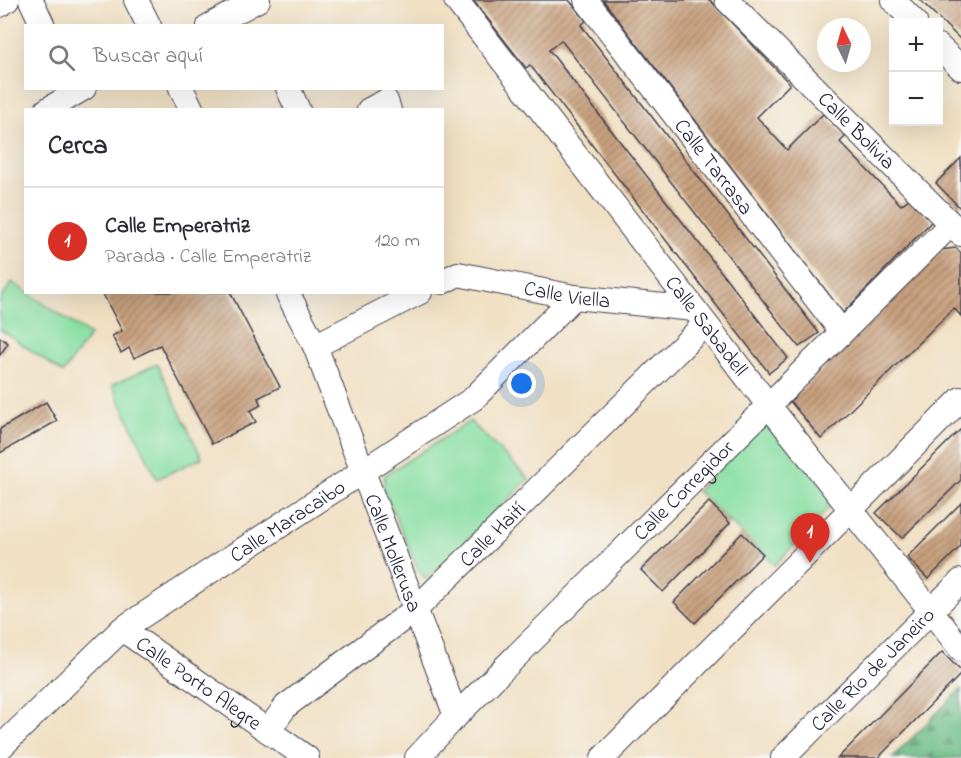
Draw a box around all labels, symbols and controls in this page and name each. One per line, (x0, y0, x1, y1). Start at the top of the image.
north arrow (817, 18, 871, 72)
map controls (889, 18, 943, 126)
button: + (889, 18, 943, 72)
search box (24, 24, 444, 90)
icon: search (45, 41, 78, 74)
text: Buscar aquí (93, 41, 203, 73)
button: − (889, 72, 943, 126)
street label: Calle Bolivia (810, 86, 902, 177)
street label: Calle Tarrasa (666, 113, 759, 222)
text: Cerca (48, 128, 108, 166)
text: Calle Emperatriz (105, 211, 250, 243)
text: 1 (64, 227, 71, 256)
text: 120 m (375, 227, 420, 256)
text: Parada · Calle Emperatriz (105, 243, 311, 272)
street label: Calle Sabadell (657, 270, 754, 383)
street label: Calle Viella (521, 274, 612, 318)
your location (507, 369, 536, 398)
street label: Calle Corregidor (627, 434, 743, 549)
street label: Calle Maracaibo (224, 473, 352, 571)
street label: Calle Mollerusa (356, 490, 428, 617)
street label: Calle Haití (454, 495, 534, 575)
pin: 1 (790, 514, 830, 563)
street label: Calle Río de Janeiro (805, 602, 943, 739)
street label: Calle Porto Alegre (129, 630, 267, 739)

